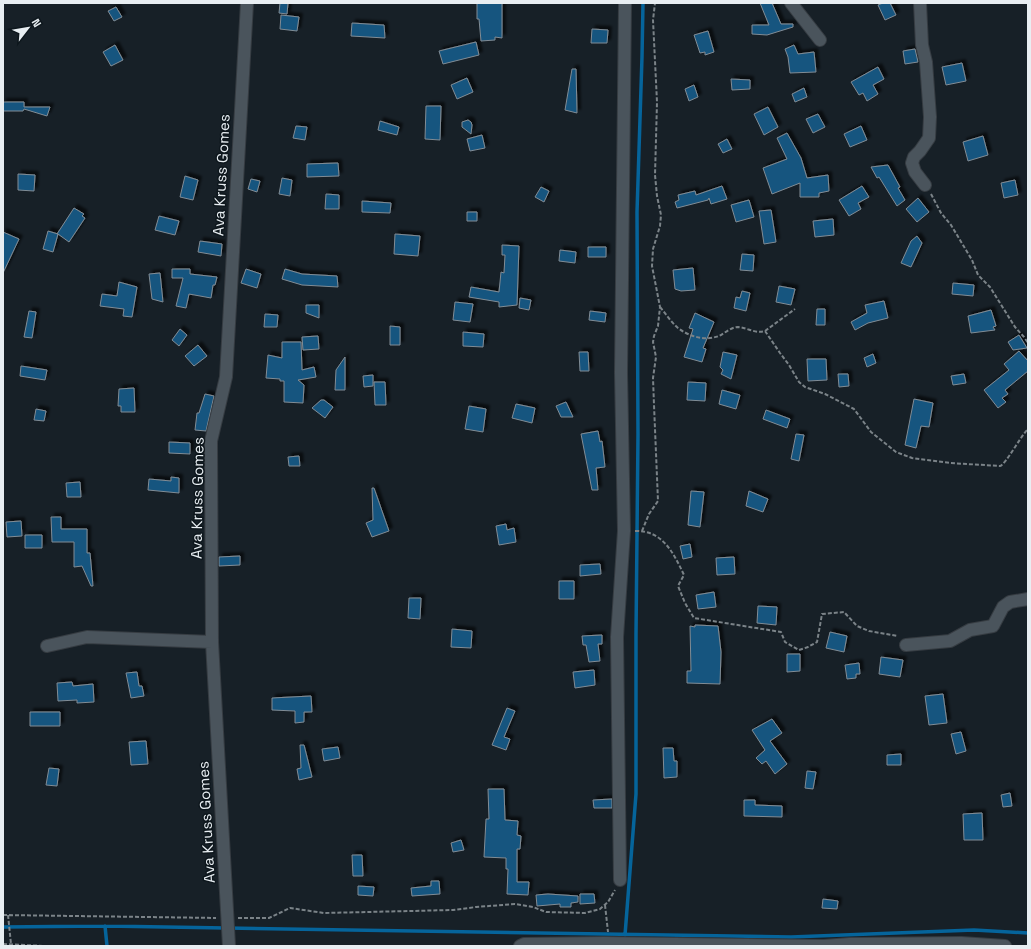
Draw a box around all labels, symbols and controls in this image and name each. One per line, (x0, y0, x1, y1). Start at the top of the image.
north arrow (8, 8, 48, 48)
text: N (29, 16, 44, 30)
street label: Ava Kruss Gomes (208, 113, 234, 236)
street label: Ava Kruss Gomes (186, 437, 208, 559)
street label: Ava Kruss Gomes (193, 760, 219, 883)

